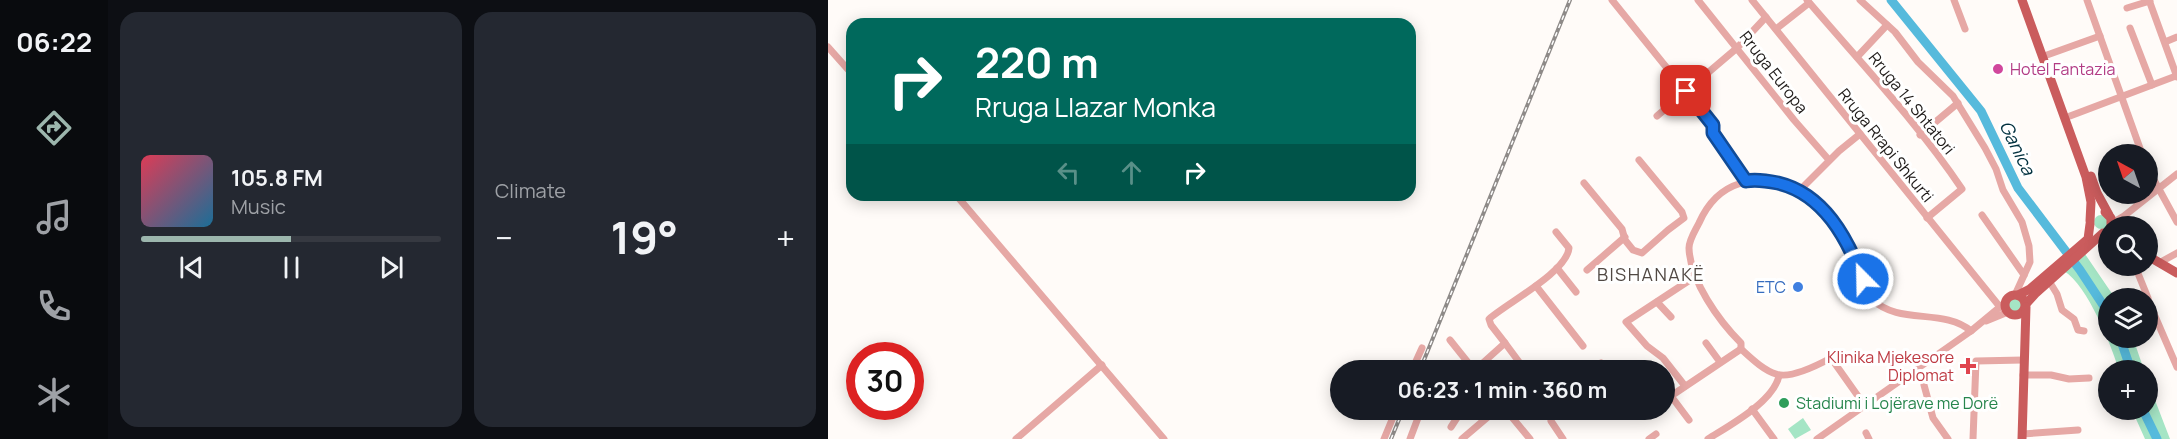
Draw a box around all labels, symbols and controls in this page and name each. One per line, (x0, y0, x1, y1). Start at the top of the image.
text: 06:22 (16, 23, 92, 60)
street label: Rruga Europa (1735, 26, 1813, 118)
text: 220 m (975, 33, 1099, 91)
icon: right (876, 42, 954, 120)
street label: Rruga 14 Shtatori (1864, 47, 1960, 159)
place label: Hotel Fantazia (2010, 58, 2115, 80)
marker: Hotel Fantazia (1991, 62, 2005, 76)
pin (1660, 65, 1711, 116)
icon: arrive (1669, 74, 1702, 107)
street label: Rruga Rrapi Shkurti (1833, 83, 1939, 207)
text: Rruga Llazar Monka (975, 88, 1216, 125)
icon: directions (33, 107, 75, 149)
water label: Ganica (1995, 116, 2042, 180)
north arrow (2098, 144, 2158, 204)
map controls (2098, 144, 2158, 420)
icon: left (1052, 156, 1085, 189)
icon: ahead (1115, 156, 1148, 189)
icon: right (1178, 156, 1211, 189)
text: 105.8 FM (231, 163, 323, 193)
text: Climate (495, 177, 566, 204)
text: Music (231, 193, 286, 220)
icon: music (33, 196, 75, 238)
text: 19° (610, 206, 678, 268)
text: − (495, 215, 513, 260)
text: + (776, 215, 795, 260)
button: search (2098, 216, 2158, 276)
position arrow (1831, 247, 1895, 311)
icon: previous (175, 251, 208, 284)
icon: pause (275, 251, 308, 284)
icon: next (375, 251, 408, 284)
district label: BISHANAKË (1597, 262, 1705, 286)
place label: ETC (1756, 276, 1786, 298)
marker: ETC (1791, 280, 1805, 294)
icon: phone (33, 285, 75, 327)
button: layers (2098, 288, 2158, 348)
speed limit sign: 30 (846, 342, 924, 420)
place label: Klinika Mjekesore Diplomat (1827, 346, 1954, 386)
marker: Klinika Mjekesore Diplomat (1959, 357, 1977, 375)
button: + (2098, 360, 2158, 420)
icon: climate (33, 374, 75, 416)
text: 06:23 · 1 min · 360 m (1398, 375, 1607, 405)
place label: Stadiumi i Lojërave me Dorë (1796, 392, 1998, 414)
marker: Stadiumi i Lojërave me Dorë (1777, 396, 1791, 410)

